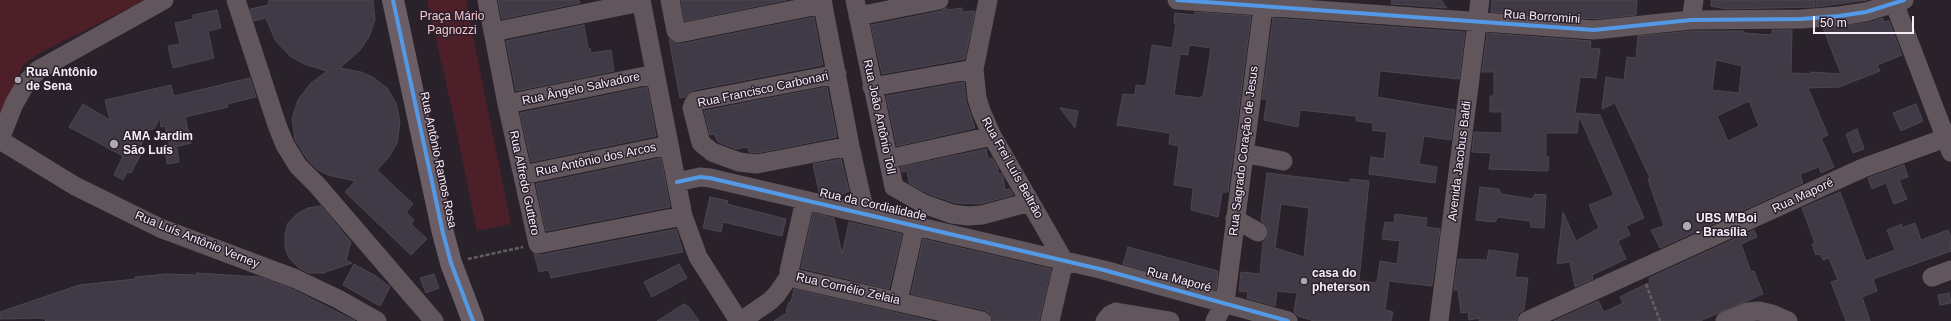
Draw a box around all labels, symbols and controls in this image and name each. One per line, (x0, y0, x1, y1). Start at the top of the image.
street label: Rua Borromini (1503, 7, 1581, 27)
scale bar (1815, 8, 1916, 34)
park label: Praça Mário Pagnozzi (420, 10, 484, 38)
text: 50 m (1820, 16, 1847, 30)
street label: Rua João Antônio Toll (860, 58, 898, 176)
street label: Rua Sagrado Coração de Jesus (1226, 65, 1262, 237)
place label: Rua Antônio de Sena (26, 66, 97, 94)
street label: Rua Ângelo Salvadore (521, 69, 641, 109)
street label: Rua Francisco Carbonari (696, 69, 830, 111)
marker: Rua Antônio de Sena (13, 75, 23, 85)
street label: Rua Antônio Ramos Rosa (417, 91, 459, 229)
street label: Avenida Jacobus Baldi (1445, 100, 1475, 222)
street label: Rua Frei Luís Beltrão (978, 115, 1046, 221)
street label: Rua Alfredo Guttero (506, 129, 542, 237)
place label: AMA Jardim São Luís (123, 130, 193, 158)
marker: AMA Jardim São Luís (108, 138, 120, 150)
street label: Rua Antônio dos Arcos (534, 140, 658, 180)
street label: Rua Maporé (1770, 176, 1836, 216)
street label: Rua da Cordialidade (818, 186, 928, 224)
street label: Rua Luís Antônio Verney (133, 208, 261, 272)
place label: UBS M'Boi - Brasília (1696, 212, 1757, 240)
marker: UBS M'Boi - Brasília (1681, 220, 1693, 232)
street label: Rua Maporé (1145, 264, 1213, 296)
place label: casa do pheterson (1312, 267, 1370, 295)
street label: Rua Cornélio Zelaia (795, 270, 901, 308)
marker: casa do pheterson (1299, 276, 1309, 286)

